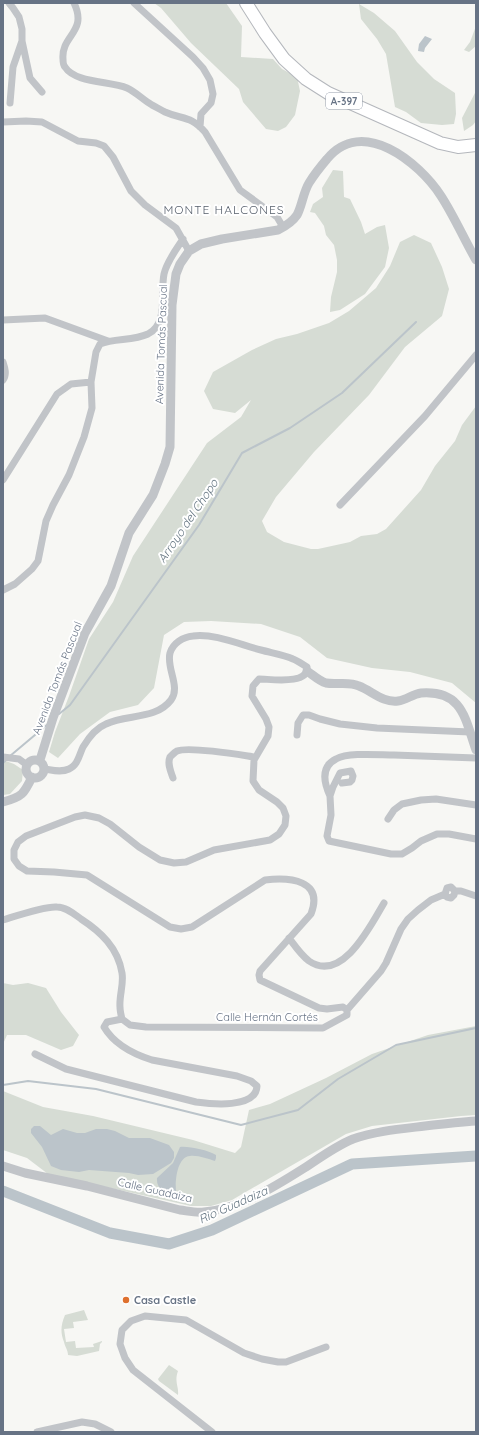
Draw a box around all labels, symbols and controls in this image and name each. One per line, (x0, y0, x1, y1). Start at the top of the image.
road number: A-397 (326, 93, 362, 109)
district label: MONTE HALCONES (163, 202, 285, 217)
street label: Avenida Tomás Pascual (152, 284, 170, 404)
water label: Arroyo del Chopo (154, 475, 222, 565)
street label: Avenida Tomás Pascual (29, 619, 85, 737)
street label: Calle Hernán Cortés (216, 1010, 318, 1024)
street label: Calle Guadaiza (116, 1175, 194, 1205)
water label: Rio Guadaiza (196, 1182, 270, 1226)
place label: Casa Castle (134, 1293, 197, 1307)
marker: Casa Castle (121, 1295, 131, 1305)

